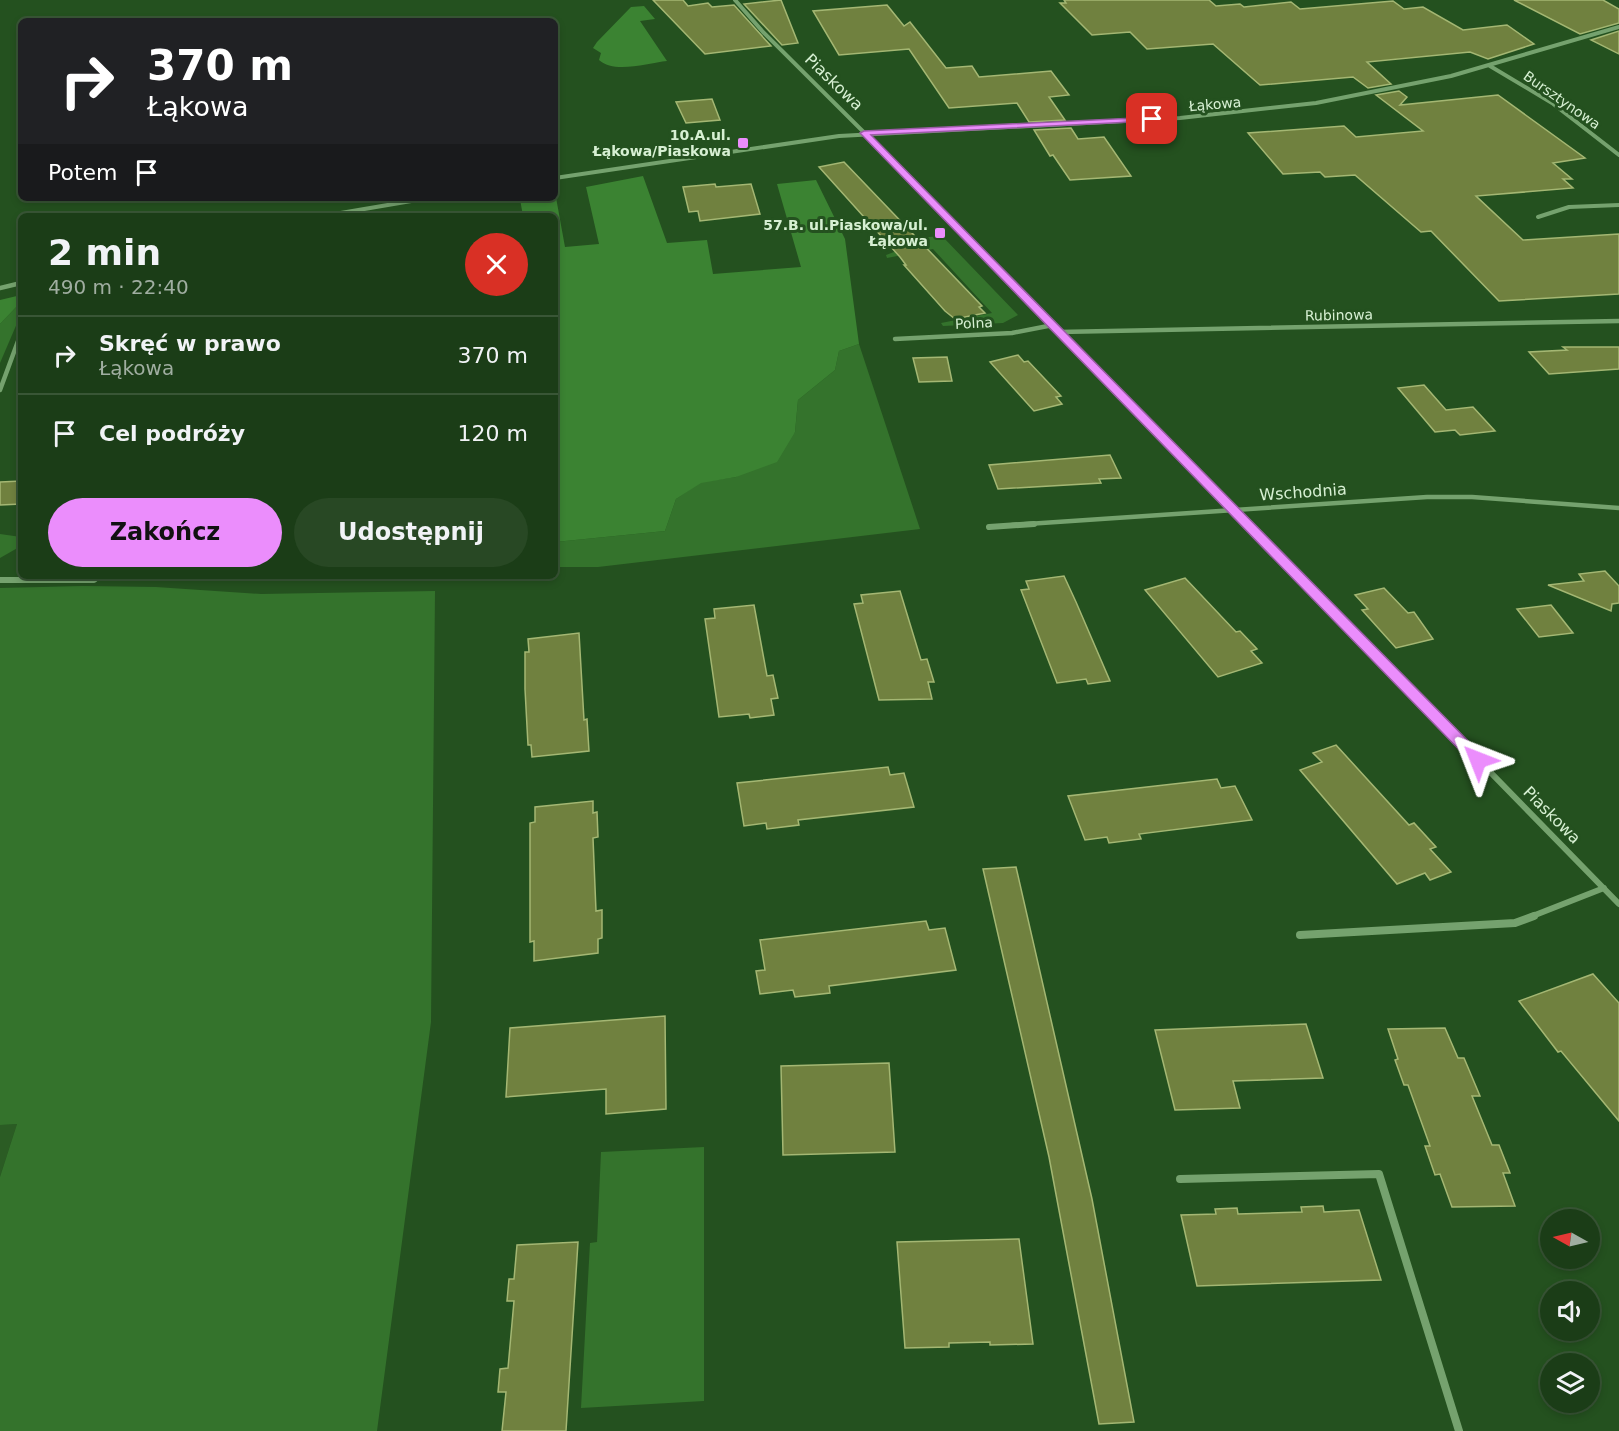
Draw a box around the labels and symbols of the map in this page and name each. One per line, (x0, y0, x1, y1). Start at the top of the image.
street label: Piaskowa (801, 50, 867, 114)
street label: Bursztynowa (1520, 68, 1604, 132)
pin (1126, 93, 1177, 144)
street label: Łąkowa (1187, 94, 1242, 114)
place label: 10.A.ul. Łąkowa/Piaskowa (592, 127, 731, 159)
marker: 10.A.ul. Łąkowa/Piaskowa (736, 136, 750, 150)
place label: 57.B. ul.Piaskowa/ul. Łąkowa (763, 217, 928, 249)
marker: 57.B. ul.Piaskowa/ul. Łąkowa (933, 226, 947, 240)
street label: Rubinowa (1305, 306, 1373, 324)
street label: Polna (955, 314, 993, 332)
street label: Wschodnia (1259, 479, 1347, 505)
position arrow (1446, 728, 1510, 792)
street label: Piaskowa (1519, 782, 1585, 848)
north arrow (1540, 1209, 1600, 1269)

